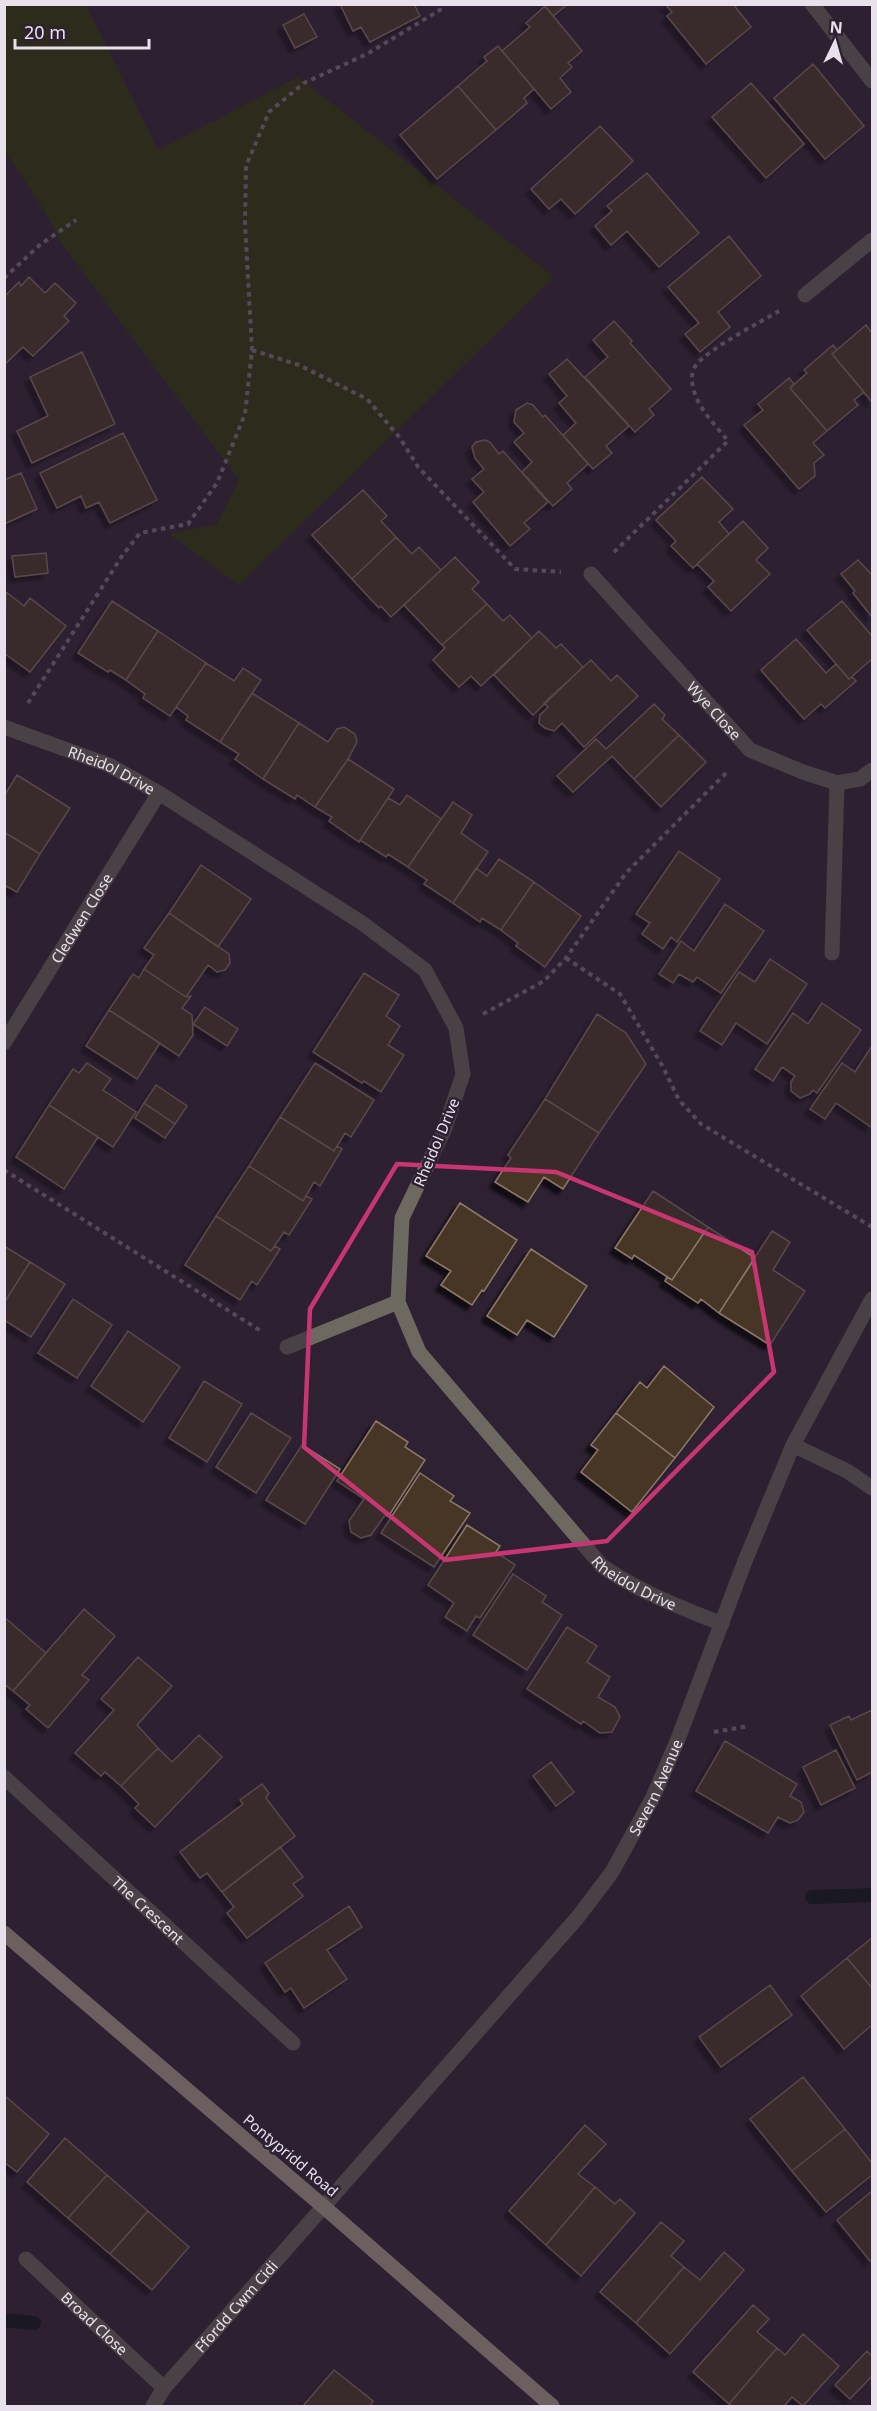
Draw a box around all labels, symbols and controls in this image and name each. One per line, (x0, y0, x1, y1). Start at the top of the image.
scale bar (15, 12, 148, 50)
north arrow (805, 12, 865, 72)
text: N (829, 16, 844, 39)
text: 20 m (24, 20, 66, 44)
street label: Wye Close (683, 677, 746, 744)
street label: Rheidol Drive (65, 741, 159, 799)
street label: Cledwen Close (46, 869, 117, 967)
street label: Rheidol Drive (408, 1095, 464, 1189)
street label: Rheidol Drive (588, 1551, 680, 1614)
street label: Severn Avenue (624, 1736, 687, 1839)
street label: The Crescent (108, 1871, 189, 1948)
street label: Pontypridd Road (239, 2109, 343, 2201)
street label: Ffordd Cwm Cidi (190, 2256, 282, 2356)
street label: Broad Close (57, 2287, 132, 2359)

